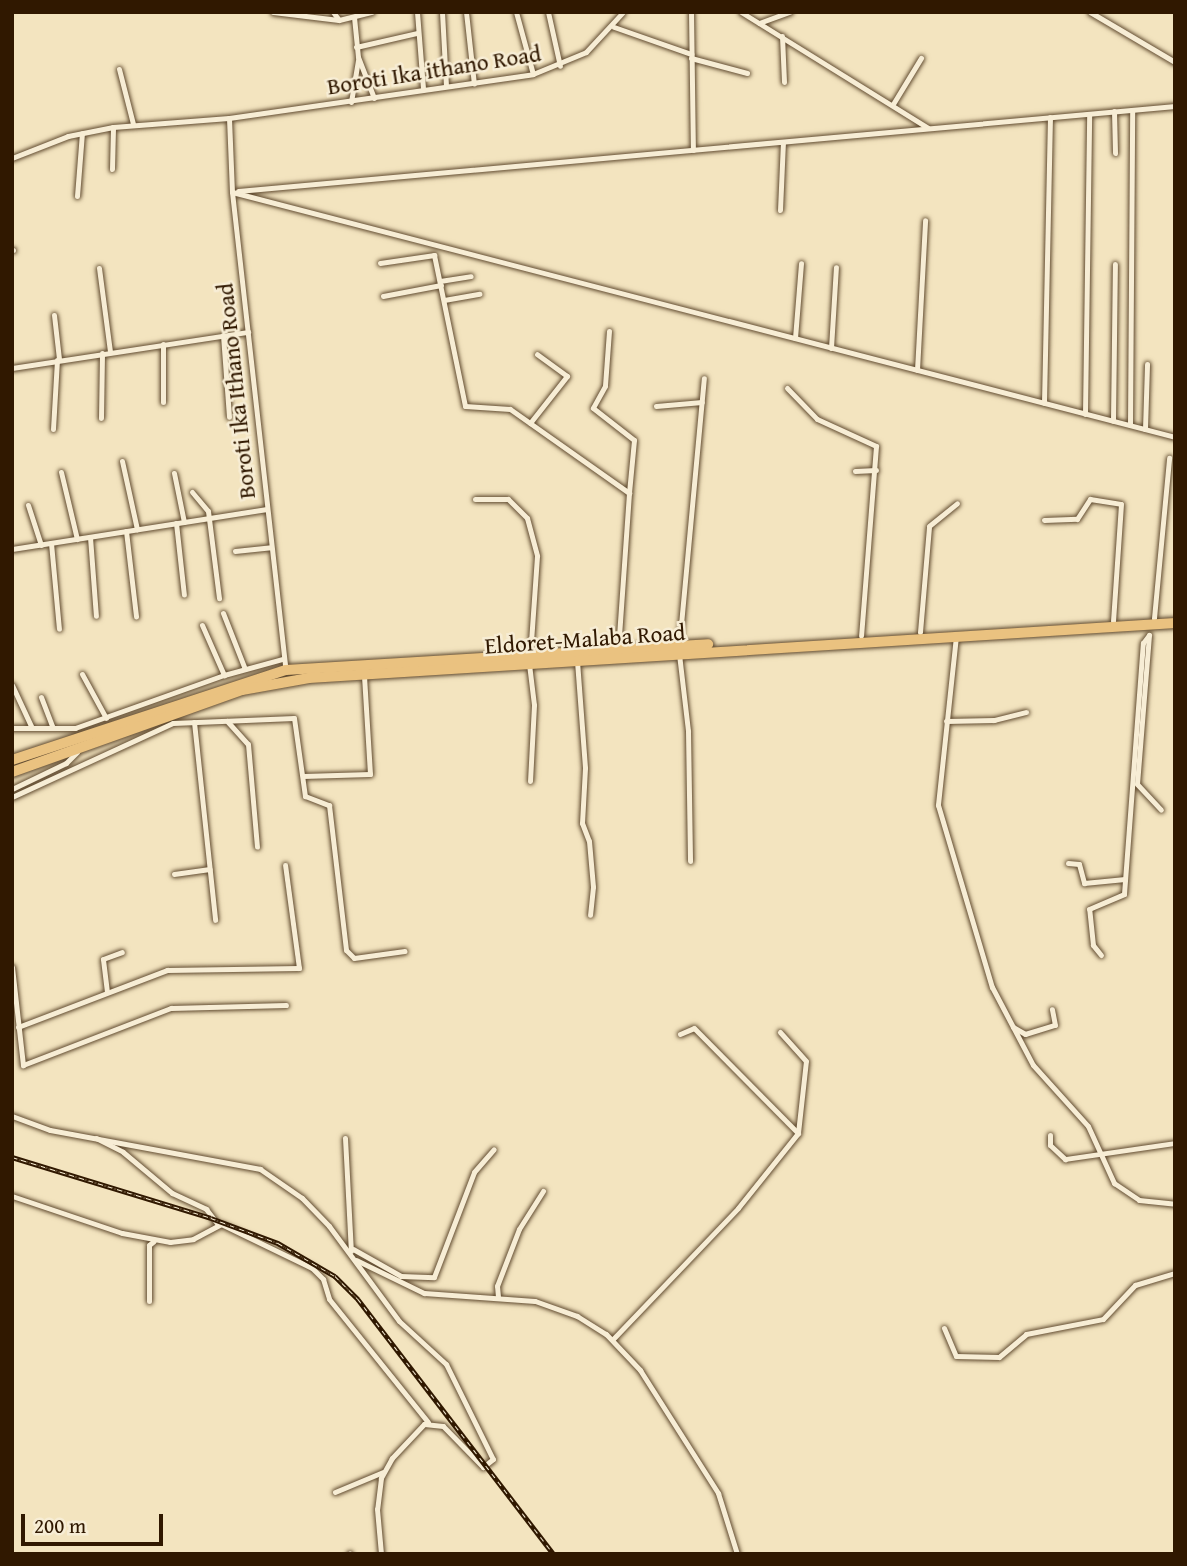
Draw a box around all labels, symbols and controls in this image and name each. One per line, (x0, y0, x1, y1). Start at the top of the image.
street label: Boroti Ika ithano Road (325, 39, 543, 101)
street label: Boroti Ika Ithano Road (211, 282, 261, 500)
street label: Eldoret-Malaba Road (484, 618, 686, 660)
scale bar (24, 1500, 166, 1544)
text: 200 m (34, 1510, 86, 1541)

